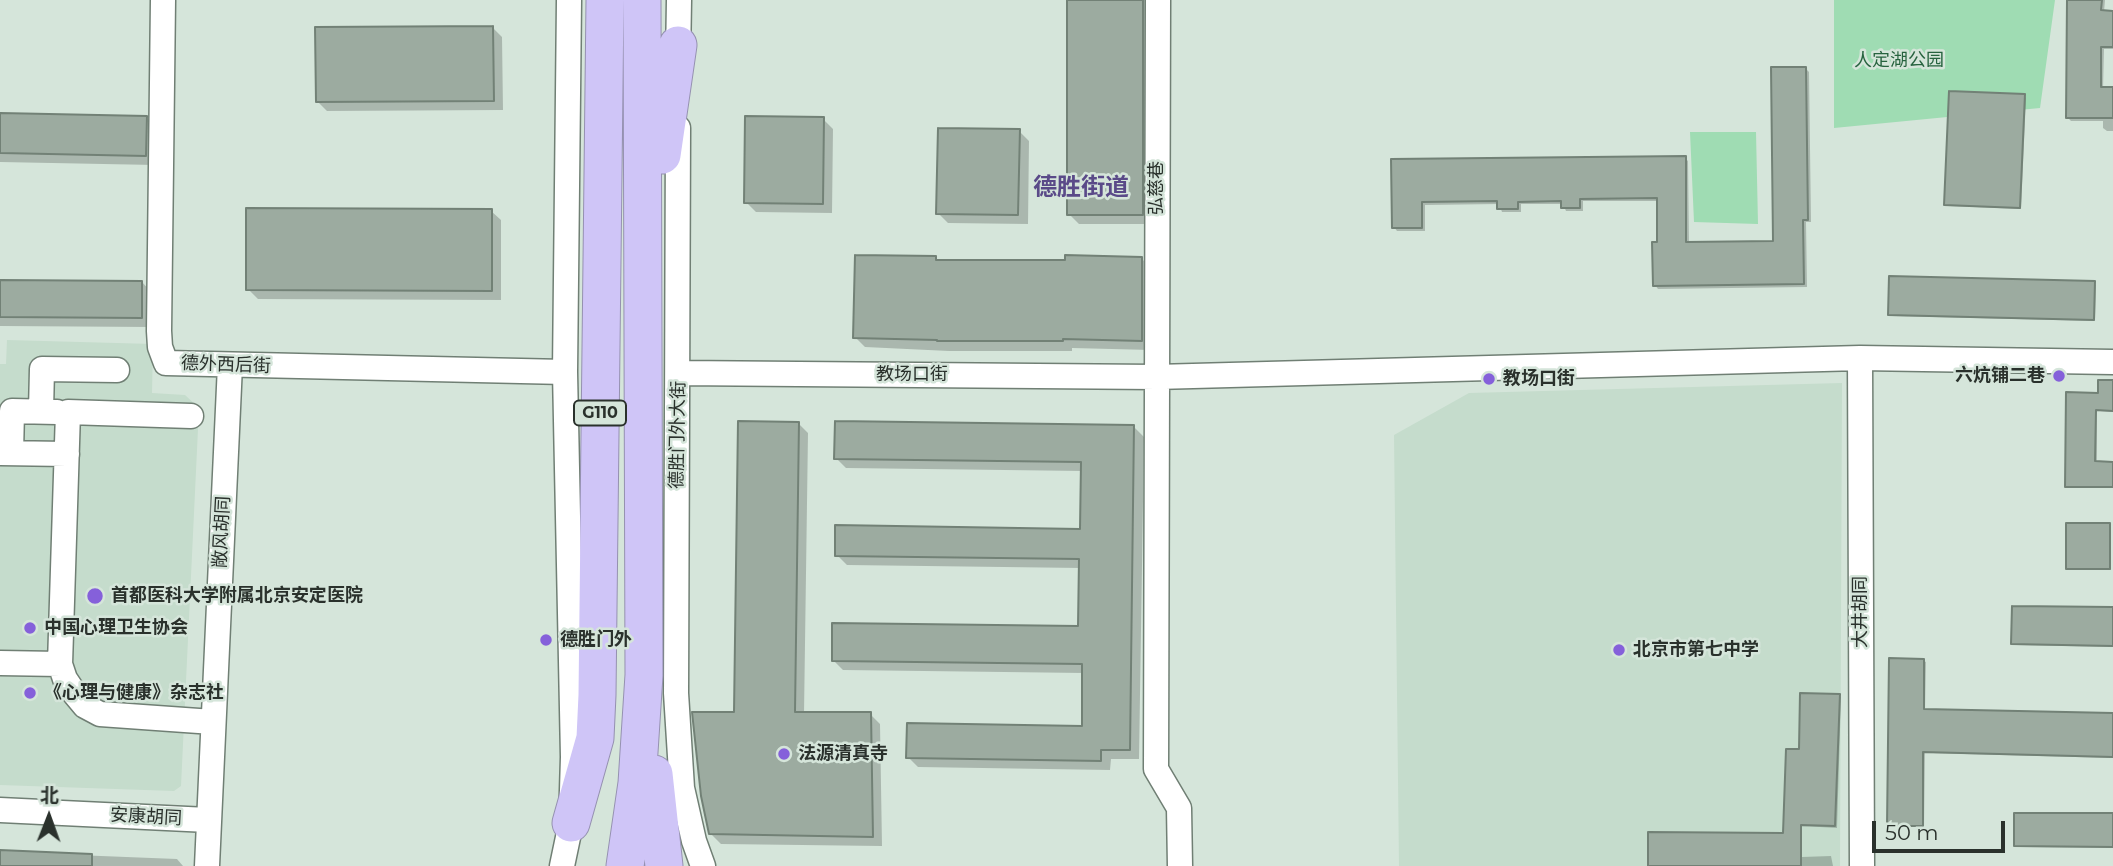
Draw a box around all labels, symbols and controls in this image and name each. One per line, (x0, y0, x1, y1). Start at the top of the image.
park label: 人定湖公园 (1854, 50, 1944, 72)
street label: 弘慈巷 (1146, 161, 1168, 215)
district label: 德胜街道 (1033, 174, 1129, 202)
street label: 德外西后街 (181, 353, 271, 377)
street label: 教场口街 (876, 364, 948, 386)
place label: 六炕铺二巷 (1955, 365, 2045, 387)
place label: 教场口街 (1503, 368, 1575, 390)
marker: 六炕铺二巷 (2051, 368, 2067, 384)
marker: 教场口街 (1481, 371, 1497, 387)
street label: 德胜门外大街 (666, 381, 690, 489)
road number: G110 (574, 400, 626, 426)
street label: 敞风胡同 (209, 495, 235, 569)
street label: 大井胡同 (1850, 576, 1872, 648)
place label: 首都医科大学附属北京安定医院 (111, 585, 363, 607)
marker: 首都医科大学附属北京安定医院 (85, 586, 105, 606)
place label: 中国心理卫生协会 (44, 617, 188, 639)
marker: 中国心理卫生协会 (22, 620, 38, 636)
place label: 德胜门外 (560, 629, 632, 651)
marker: 德胜门外 (538, 632, 554, 648)
place label: 北京市第七中学 (1633, 639, 1759, 661)
marker: 北京市第七中学 (1611, 642, 1627, 658)
place label: 《心理与健康》杂志社 (44, 682, 224, 704)
marker: 《心理与健康》杂志社 (22, 685, 38, 701)
place label: 法源清真寺 (798, 743, 888, 765)
marker: 法源清真寺 (776, 746, 792, 762)
north arrow (14, 782, 84, 852)
text: 北 (40, 784, 59, 807)
street label: 安康胡同 (109, 804, 183, 830)
scale bar (1875, 806, 2008, 850)
text: 50 m (1885, 820, 1939, 845)

